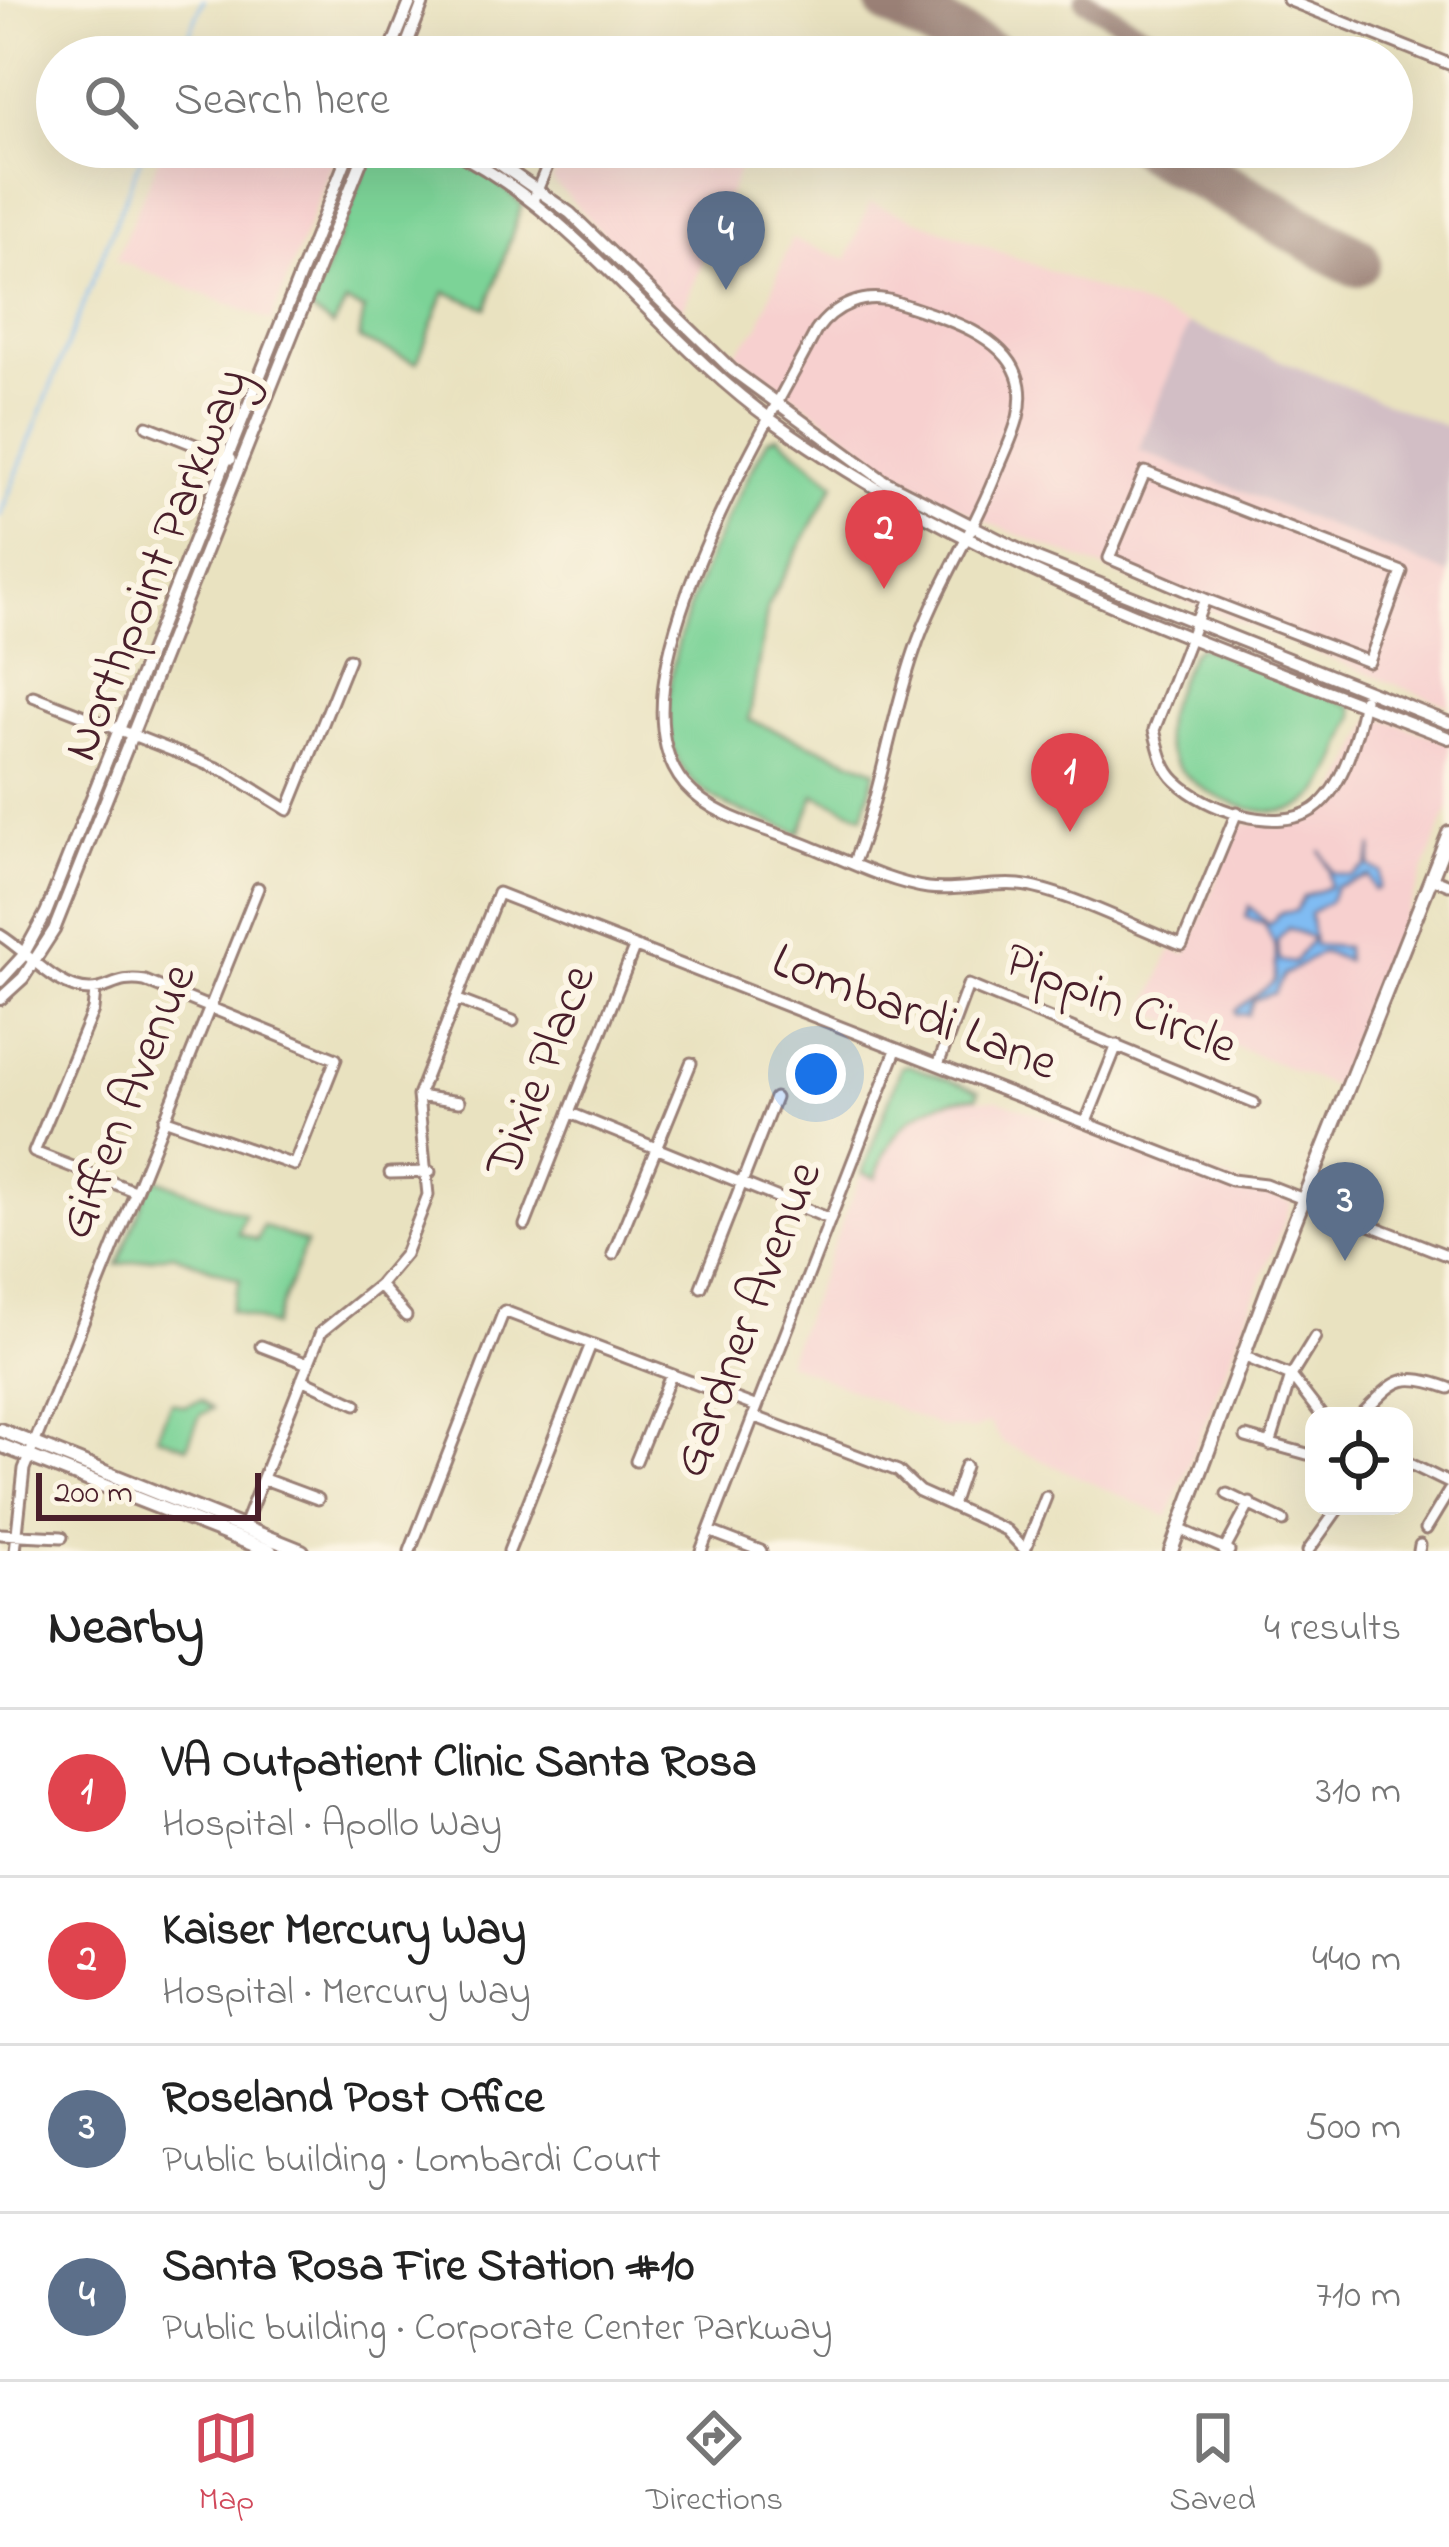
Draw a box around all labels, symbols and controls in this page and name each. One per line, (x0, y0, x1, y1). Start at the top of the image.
search box (36, 36, 1413, 168)
icon: search (78, 69, 144, 135)
text: Search here (174, 69, 390, 135)
pin: 4 (687, 191, 765, 290)
street label: Northpoint Parkway (45, 357, 271, 773)
pin: 2 (845, 490, 923, 589)
pin: 1 (1031, 733, 1109, 832)
street label: Pippin Circle (992, 924, 1248, 1086)
street label: Lombardi Lane (760, 925, 1068, 1103)
street label: Giffen Avenue (40, 953, 218, 1251)
street label: Dixie Place (467, 955, 618, 1191)
your location (786, 1044, 846, 1104)
street label: Gardner Avenue (654, 1151, 844, 1489)
pin: 3 (1306, 1162, 1384, 1261)
map controls (1305, 1407, 1413, 1515)
button: locate (1305, 1407, 1413, 1515)
scale bar (36, 1467, 261, 1520)
text: 200 m (54, 1470, 133, 1518)
text: Nearby (48, 1592, 204, 1667)
text: 4 results (1264, 1601, 1401, 1658)
text: VA Outpatient Clinic Santa Rosa (162, 1731, 757, 1797)
text: 1 (81, 1764, 93, 1821)
text: 310 m (1316, 1764, 1401, 1821)
text: Hospital · Apollo Way (162, 1797, 502, 1854)
text: Kaiser Mercury Way (162, 1899, 526, 1965)
text: 2 (77, 1932, 97, 1989)
text: 440 m (1312, 1932, 1401, 1989)
text: Hospital · Mercury Way (162, 1965, 531, 2022)
text: Roseland Post Office (162, 2067, 544, 2133)
text: 3 (79, 2100, 95, 2157)
text: 500 m (1305, 2100, 1401, 2157)
text: Public building · Lombardi Court (162, 2133, 661, 2190)
text: Santa Rosa Fire Station #10 (162, 2235, 694, 2301)
text: 4 (79, 2268, 95, 2325)
text: 710 m (1316, 2268, 1401, 2325)
text: Public building · Corporate Center Parkway (162, 2301, 832, 2358)
tab: Map (193, 2405, 259, 2525)
tab: Directions (646, 2405, 783, 2525)
tab: Saved (1170, 2405, 1256, 2525)

